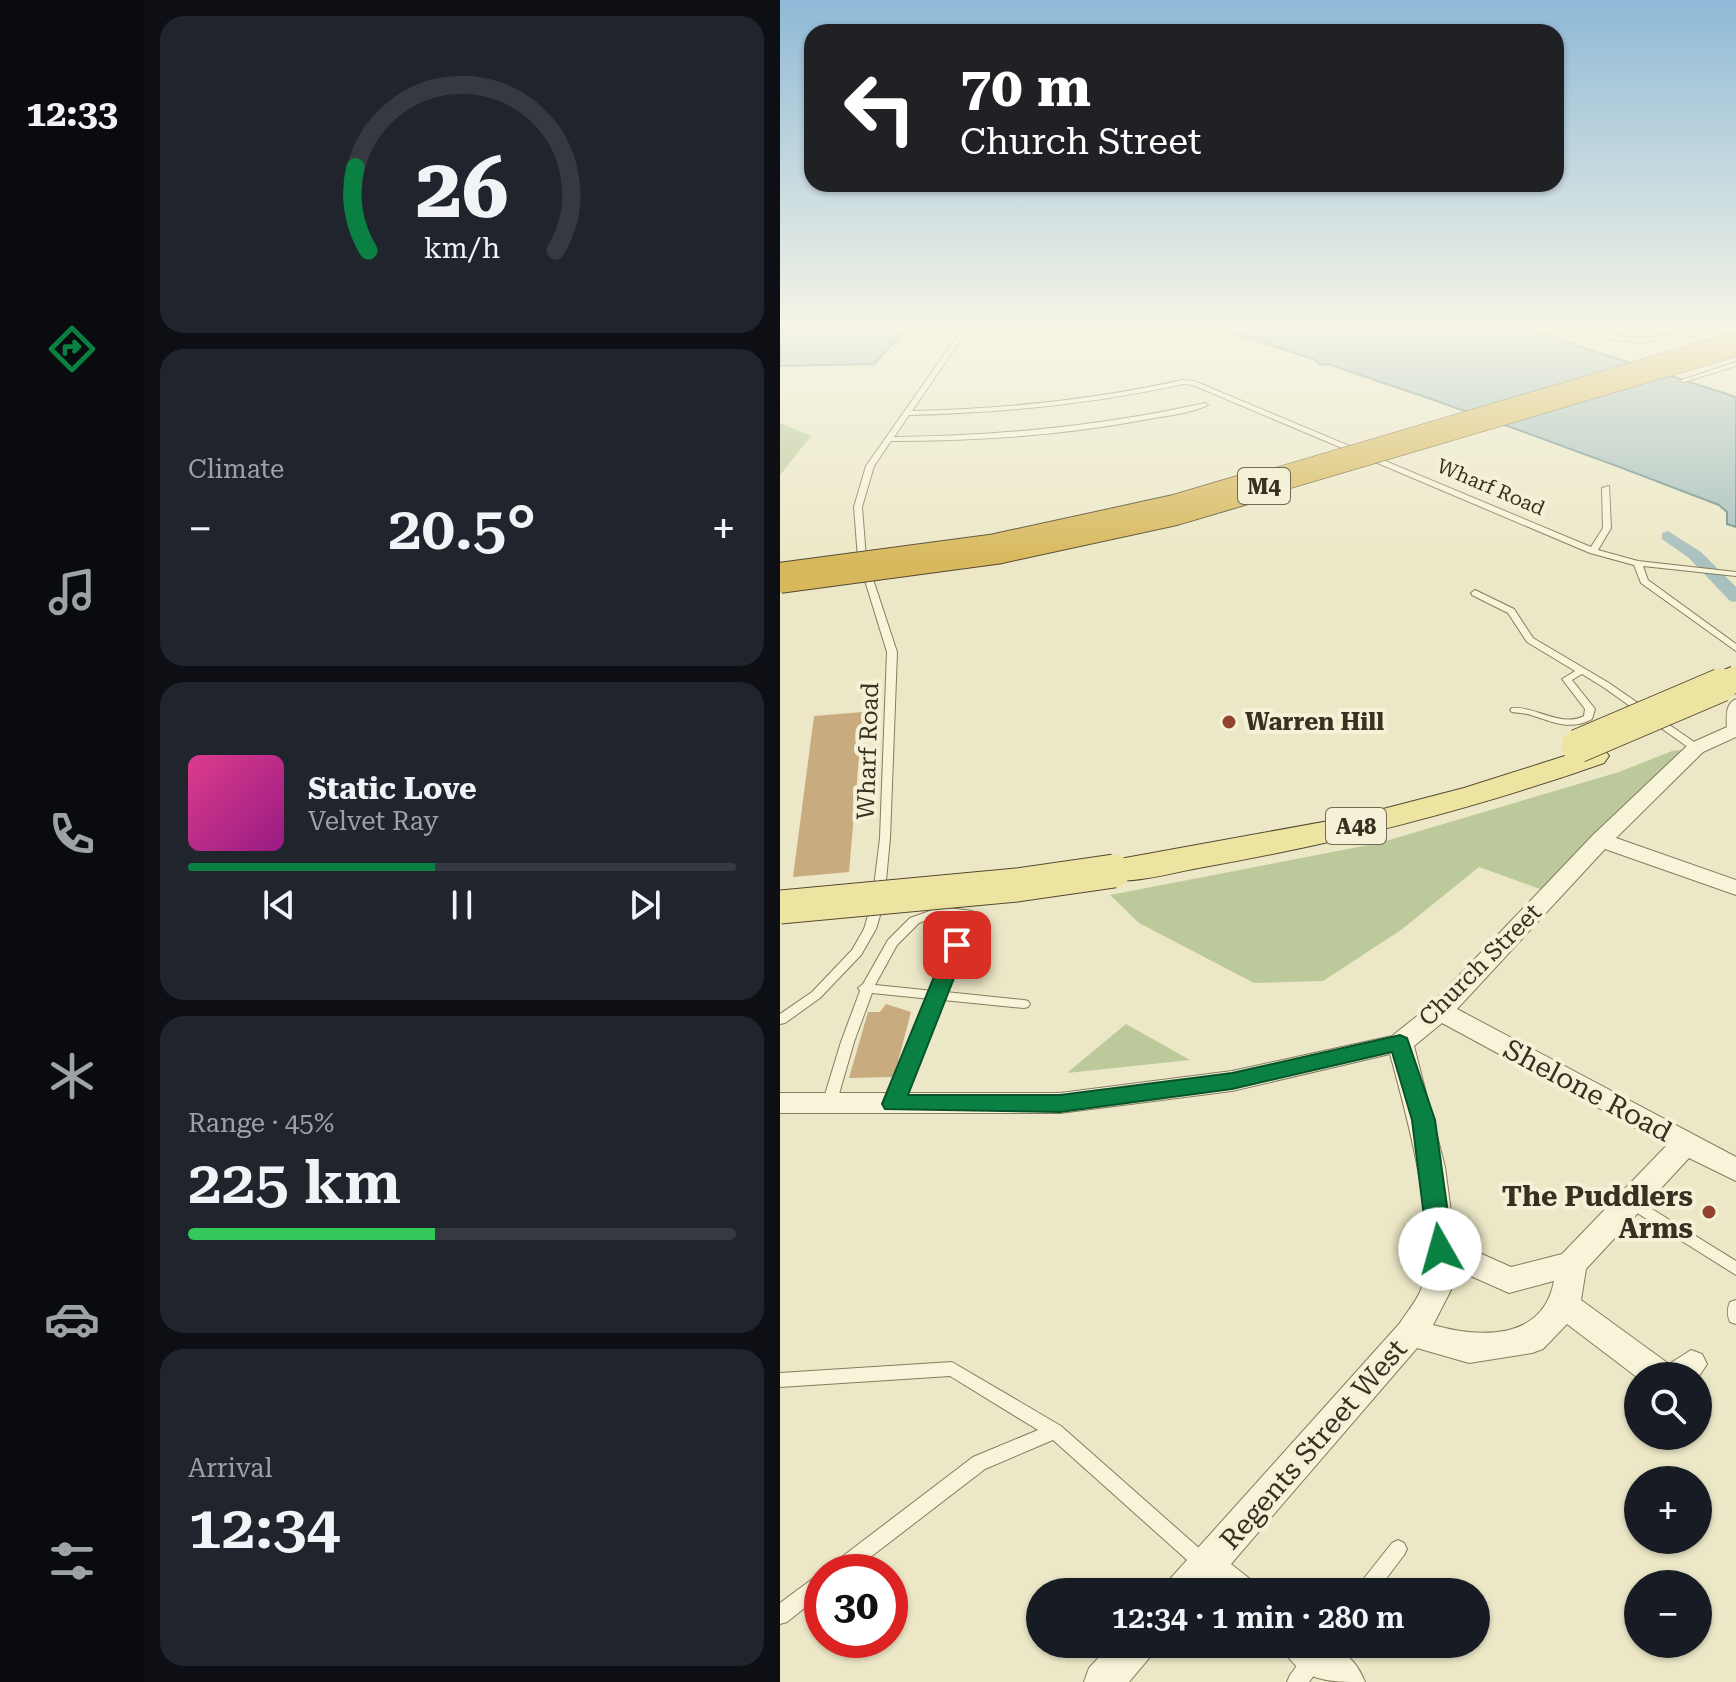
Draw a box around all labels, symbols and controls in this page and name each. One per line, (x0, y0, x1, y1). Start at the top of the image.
text: 70 m (960, 54, 1091, 120)
icon: left (828, 56, 932, 160)
text: 12:33 (26, 93, 118, 135)
text: Church Street (960, 121, 1201, 163)
text: 26 (415, 139, 509, 236)
text: km/h (424, 231, 500, 265)
icon: directions (44, 321, 100, 377)
text: Climate (188, 454, 284, 484)
street label: Wharf Road (1434, 454, 1549, 520)
road number: M4 (1238, 468, 1290, 504)
text: 20.5° (388, 493, 536, 564)
text: − (188, 503, 213, 555)
text: + (711, 503, 736, 555)
icon: music (44, 564, 100, 620)
street label: Wharf Road (852, 682, 884, 820)
place label: Warren Hill (1245, 708, 1384, 736)
marker: Warren Hill (1220, 713, 1238, 731)
text: Static Love (308, 771, 477, 806)
icon: phone (44, 806, 100, 862)
text: Velvet Ray (308, 806, 439, 836)
road number: A48 (1326, 808, 1386, 844)
icon: previous (257, 883, 301, 927)
icon: pause (440, 883, 484, 927)
icon: next (623, 883, 667, 927)
street label: Church Street (1413, 898, 1547, 1032)
pin (923, 911, 991, 979)
icon: arrive (935, 923, 979, 967)
street label: Shelone Road (1498, 1032, 1678, 1149)
icon: climate (44, 1048, 100, 1104)
text: Range · 45% (188, 1108, 334, 1138)
text: 225 km (188, 1147, 401, 1218)
place label: The Puddlers Arms (1502, 1180, 1693, 1245)
marker: The Puddlers Arms (1700, 1203, 1718, 1221)
position arrow (1398, 1207, 1482, 1291)
icon: car (44, 1291, 100, 1347)
street label: Regents Street West (1213, 1333, 1414, 1556)
map controls (1624, 1362, 1712, 1658)
button: search (1624, 1362, 1712, 1450)
text: Arrival (188, 1453, 273, 1483)
button: + (1624, 1466, 1712, 1554)
text: 12:34 (188, 1492, 340, 1563)
icon: filters (44, 1533, 100, 1589)
speed limit sign: 30 (804, 1554, 908, 1658)
button: − (1624, 1570, 1712, 1658)
text: 12:34 · 1 min · 280 m (1112, 1600, 1404, 1635)

